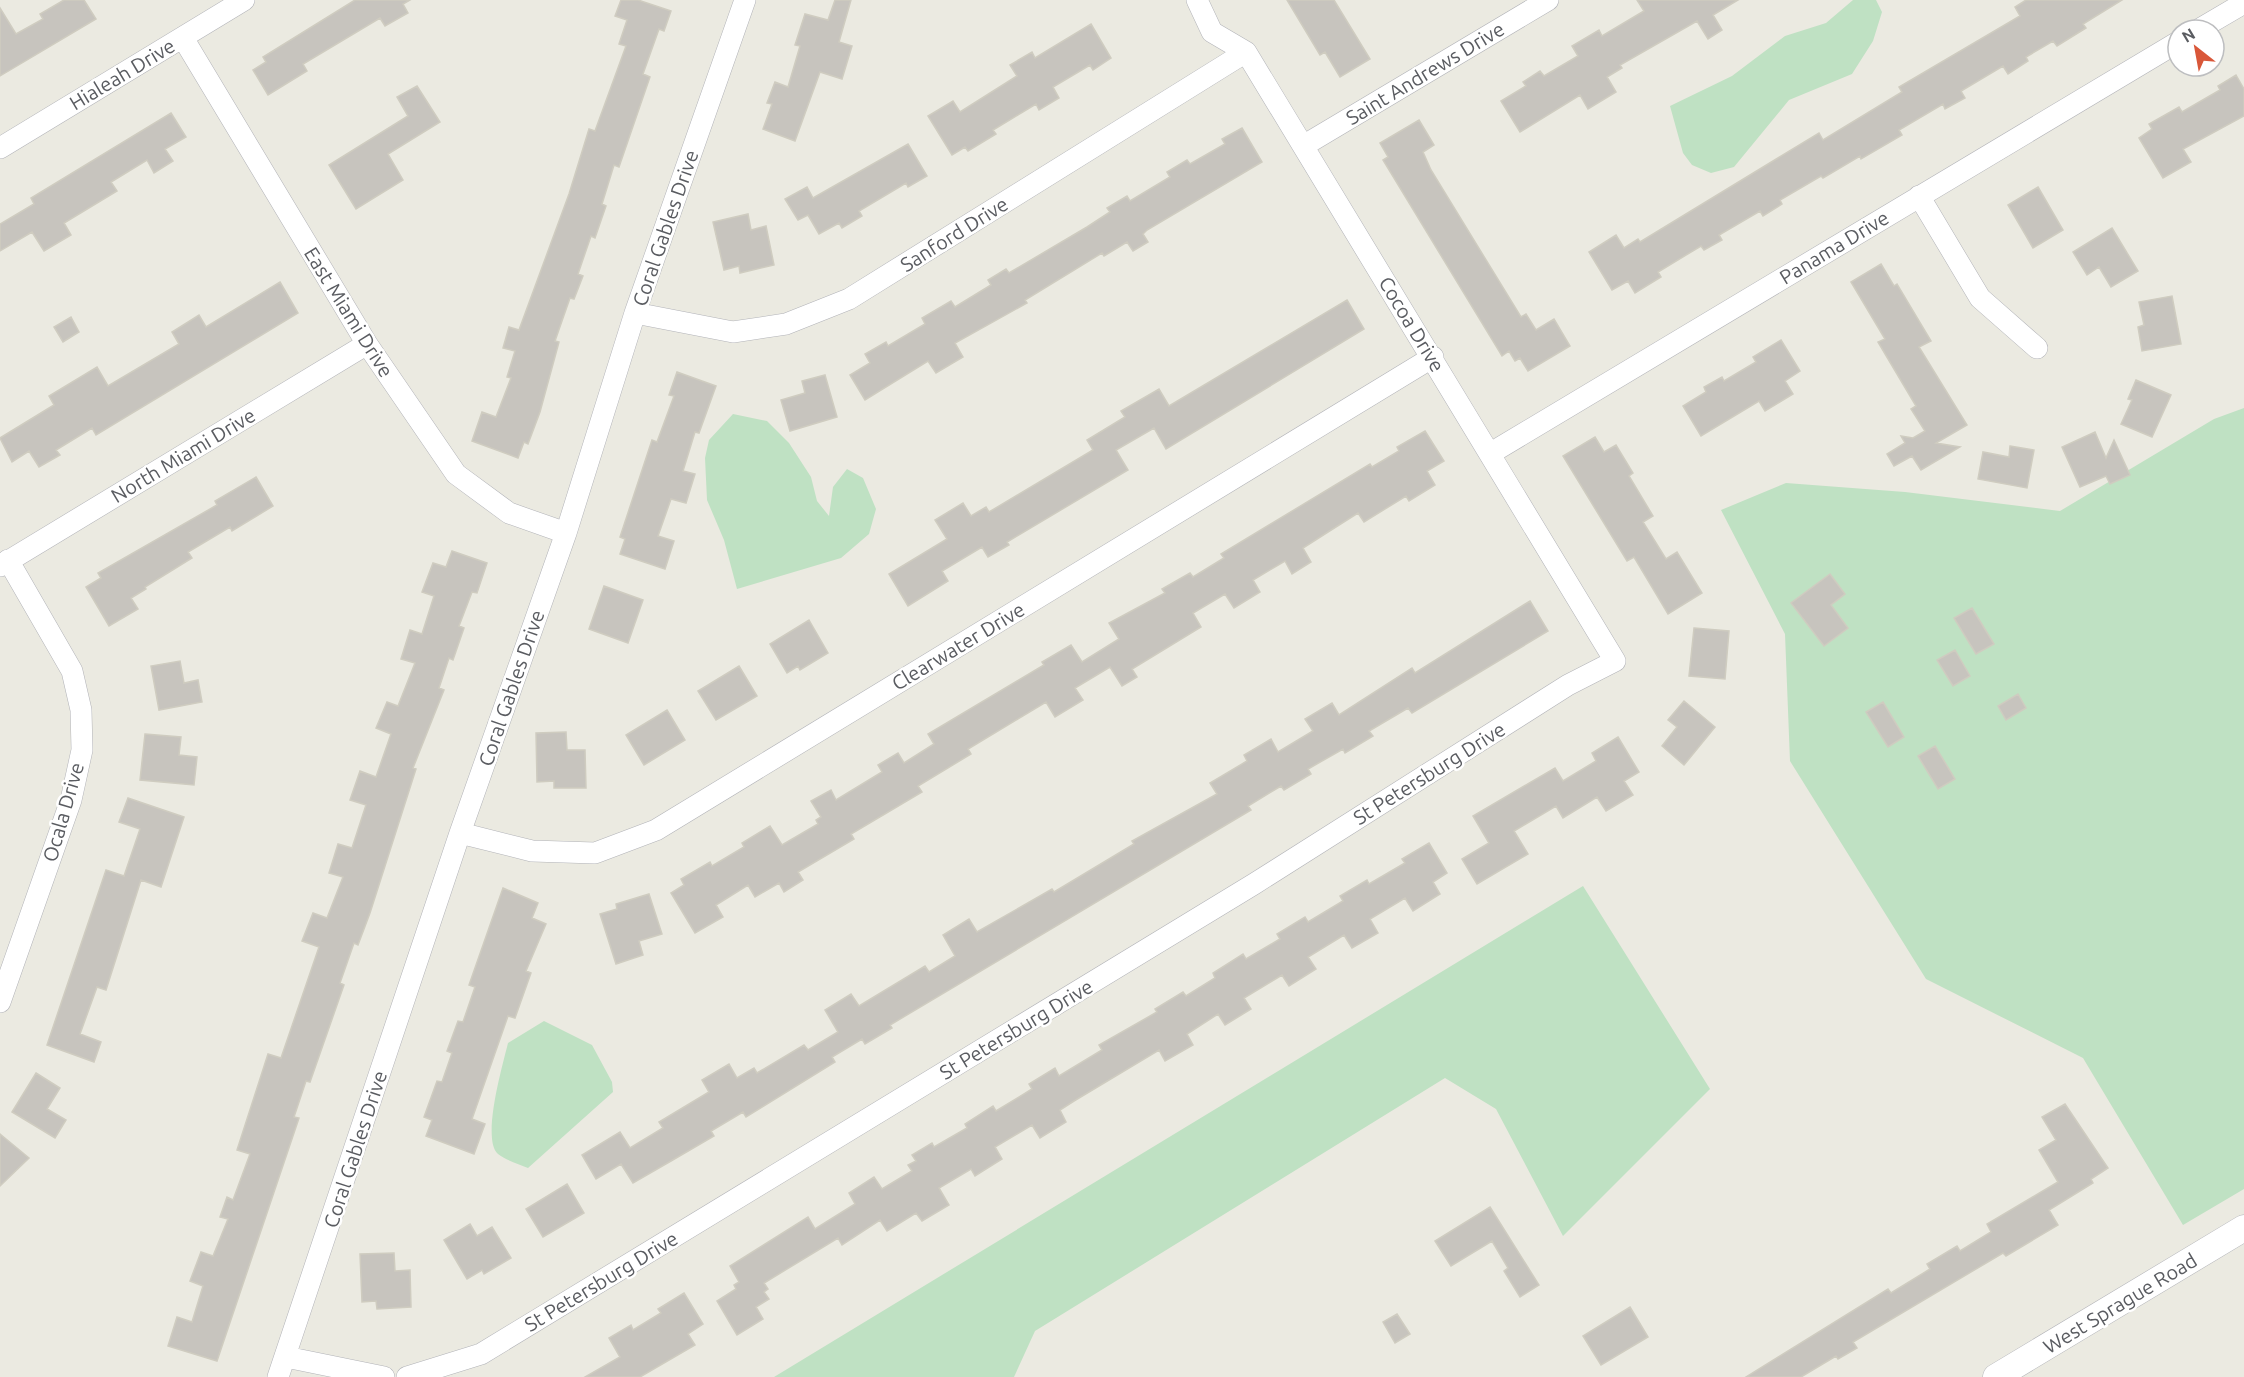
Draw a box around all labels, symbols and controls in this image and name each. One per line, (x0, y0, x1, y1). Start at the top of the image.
street label: Saint Andrews Drive (1342, 17, 1508, 129)
north arrow (2166, 18, 2226, 78)
text: N (2179, 24, 2198, 46)
street label: Hialeah Drive (65, 34, 179, 114)
street label: Coral Gables Drive (627, 147, 703, 309)
street label: Sanford Drive (896, 192, 1012, 276)
street label: Panama Drive (1775, 205, 1893, 289)
street label: East Miami Drive (300, 243, 398, 381)
street label: Cocoa Drive (1375, 272, 1449, 376)
street label: North Miami Drive (107, 403, 259, 507)
street label: Clearwater Drive (887, 597, 1029, 695)
street label: Coral Gables Drive (473, 607, 549, 769)
street label: St Petersburg Drive (1349, 717, 1509, 829)
street label: Ocala Drive (38, 760, 88, 864)
street label: St Petersburg Drive (935, 974, 1097, 1084)
street label: Coral Gables Drive (319, 1068, 391, 1230)
street label: St Petersburg Drive (520, 1226, 682, 1336)
street label: West Sprague Road (2039, 1248, 2201, 1358)

